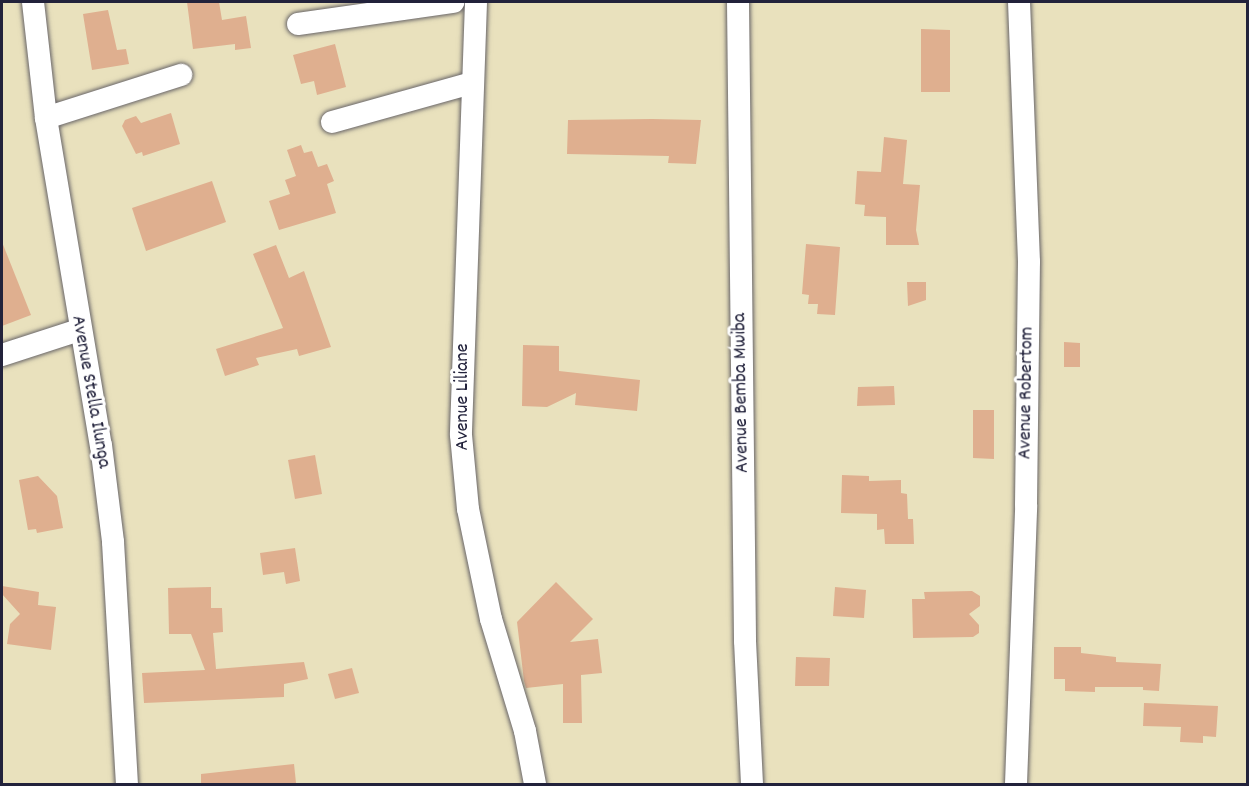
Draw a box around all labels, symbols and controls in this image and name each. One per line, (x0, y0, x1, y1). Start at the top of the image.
street label: Avenue Bemba Mwiba (729, 313, 755, 473)
street label: Avenue Stella Ilunga (65, 314, 115, 470)
street label: Avenue Robertom (1014, 326, 1040, 460)
street label: Avenue Liliane (451, 344, 475, 450)

